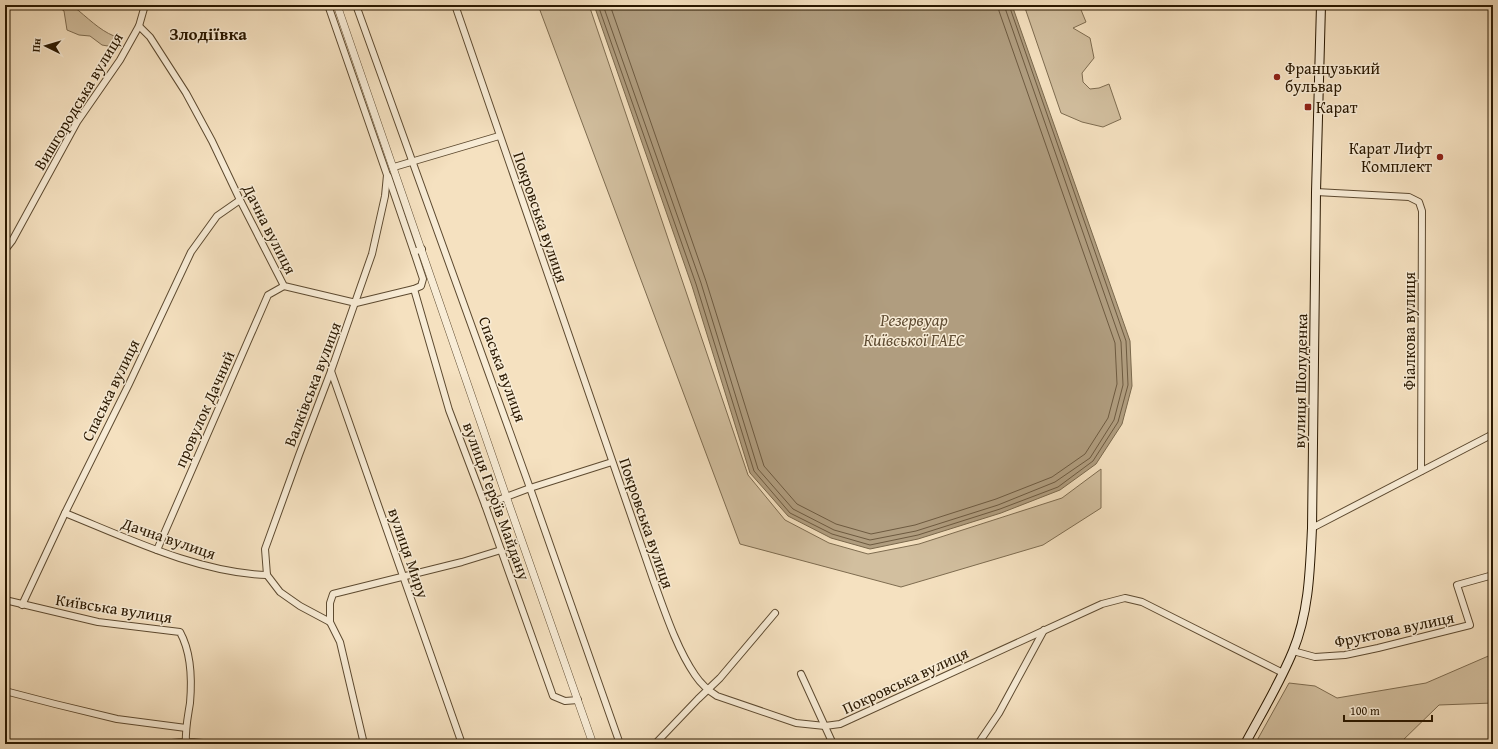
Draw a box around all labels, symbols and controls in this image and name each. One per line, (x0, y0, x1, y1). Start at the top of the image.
district label: Злодіївка (169, 21, 247, 46)
north arrow (26, 26, 66, 66)
street label: Вишгородська вулиця (27, 28, 129, 174)
text: Пн (27, 37, 45, 53)
place label: Французький бульвар (1285, 56, 1381, 98)
marker: Французький бульвар (1272, 72, 1282, 82)
place label: Карат (1316, 95, 1358, 119)
marker: Карат (1303, 102, 1313, 112)
place label: Карат Лифт Комплект (1349, 136, 1432, 178)
street label: Покровська вулиця (507, 148, 575, 286)
marker: Карат Лифт Комплект (1435, 152, 1445, 162)
street label: Дачна вулиця (237, 179, 303, 278)
street label: Фіалкова вулиця (1397, 272, 1421, 390)
water label: Резервуар Київської ГАЕС (864, 307, 965, 352)
street label: Спаська вулиця (473, 313, 533, 425)
street label: вулиця Шолуденка (1287, 313, 1313, 449)
street label: Валківська вулиця (277, 318, 347, 450)
street label: Спаська вулиця (75, 335, 145, 445)
street label: провулок Дачний (168, 346, 241, 471)
street label: вулиця Героїв Майдану (457, 419, 537, 583)
street label: Покровська вулиця (613, 454, 681, 592)
street label: вулиця Миру (382, 505, 436, 601)
street label: Дачна вулиця (118, 510, 219, 565)
street label: Київська вулиця (54, 587, 174, 629)
street label: Фруктова вулиця (1332, 605, 1456, 653)
street label: Покровська вулиця (838, 640, 972, 720)
scale bar (1344, 697, 1432, 723)
text: 100 m (1350, 702, 1380, 719)

